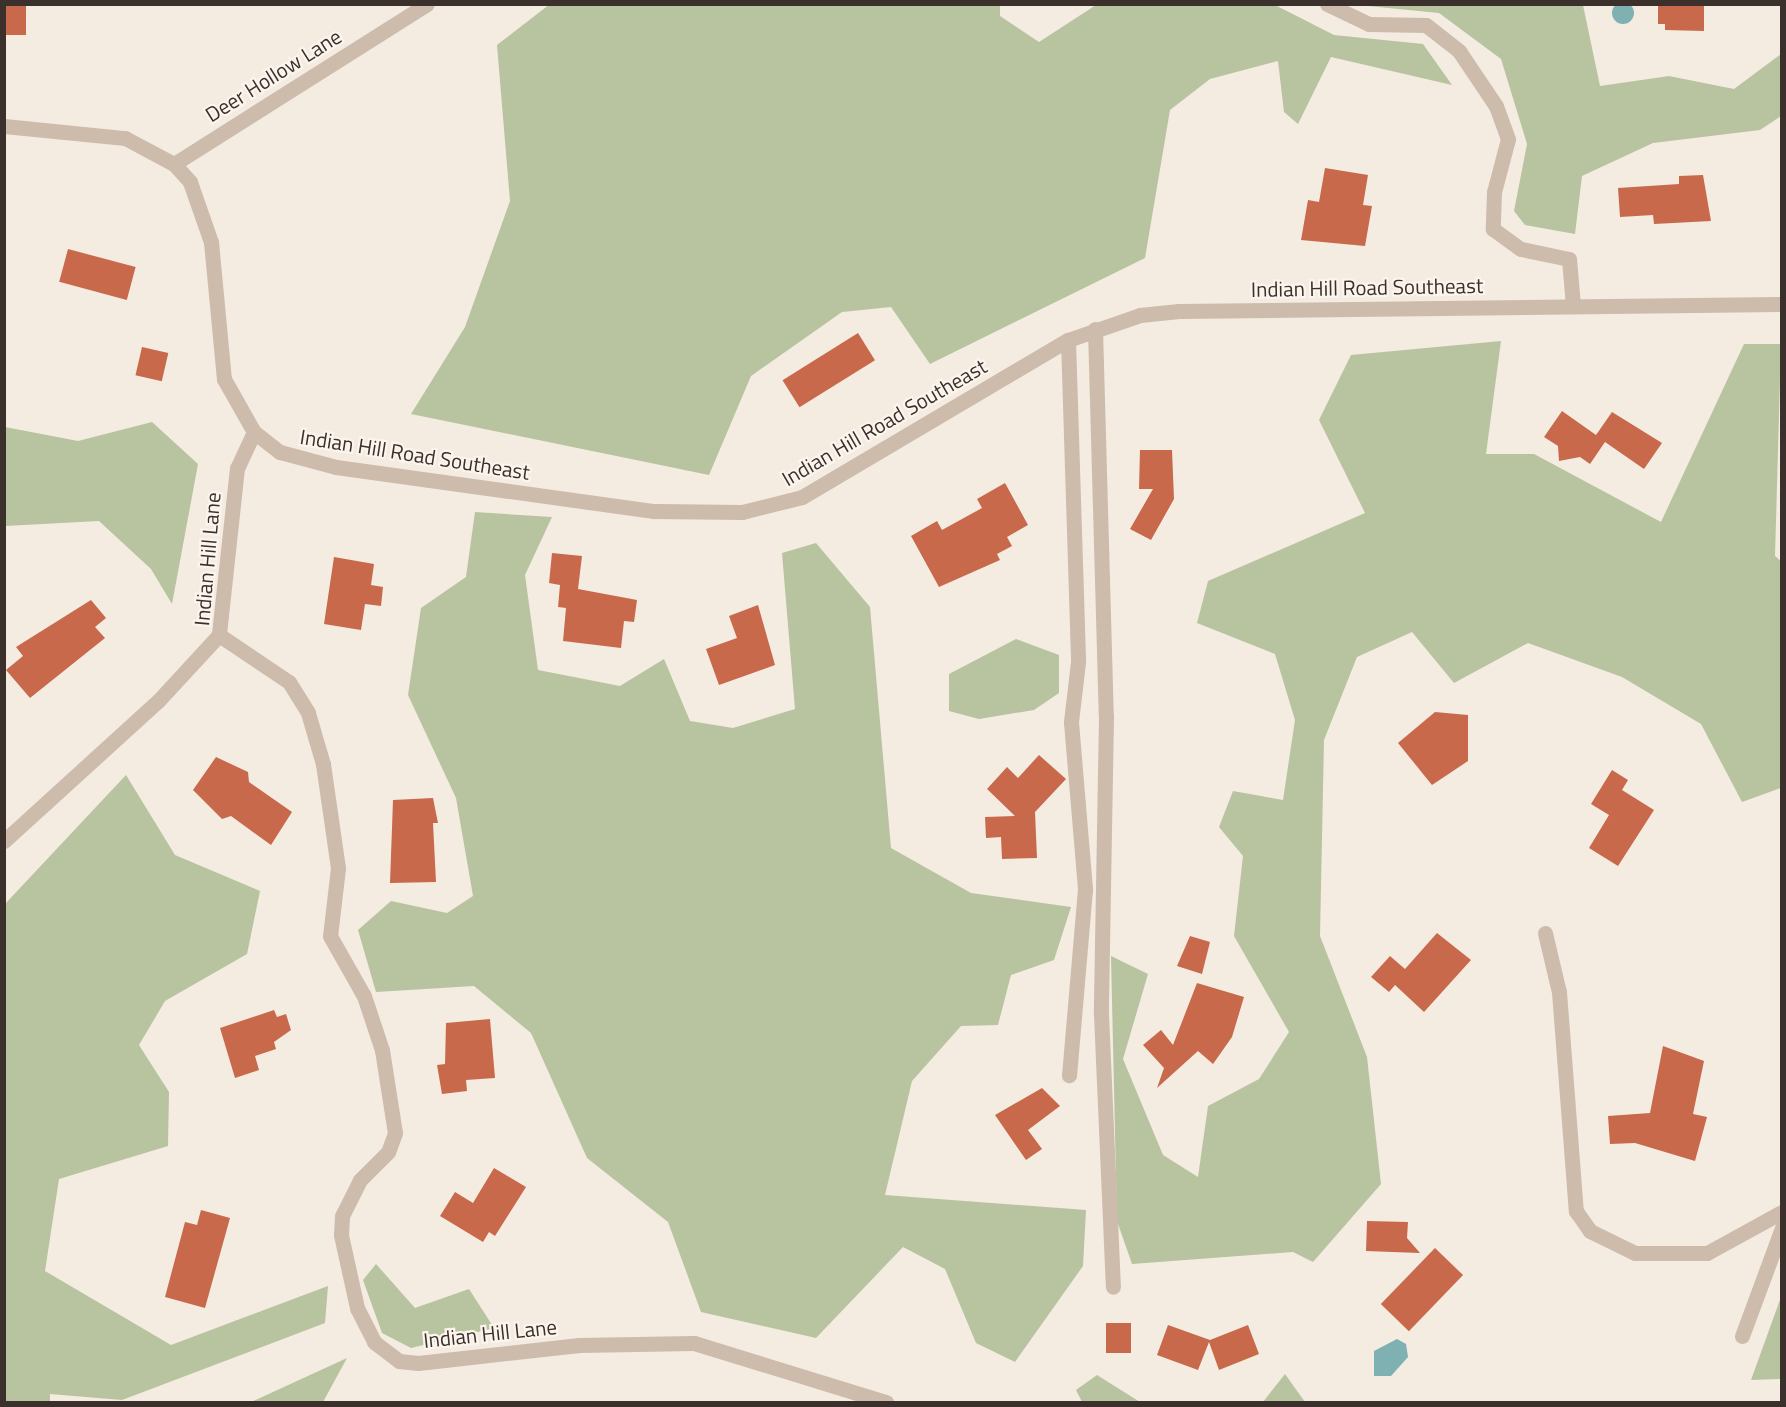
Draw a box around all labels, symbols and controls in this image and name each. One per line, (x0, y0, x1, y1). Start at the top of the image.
street label: Deer Hollow Lane (200, 23, 346, 127)
street label: Indian Hill Road Southeast (1251, 272, 1483, 302)
street label: Indian Hill Road Southeast (777, 353, 991, 491)
street label: Indian Hill Road Southeast (298, 423, 532, 485)
street label: Indian Hill Lane (189, 491, 225, 627)
street label: Indian Hill Lane (422, 1313, 558, 1353)

